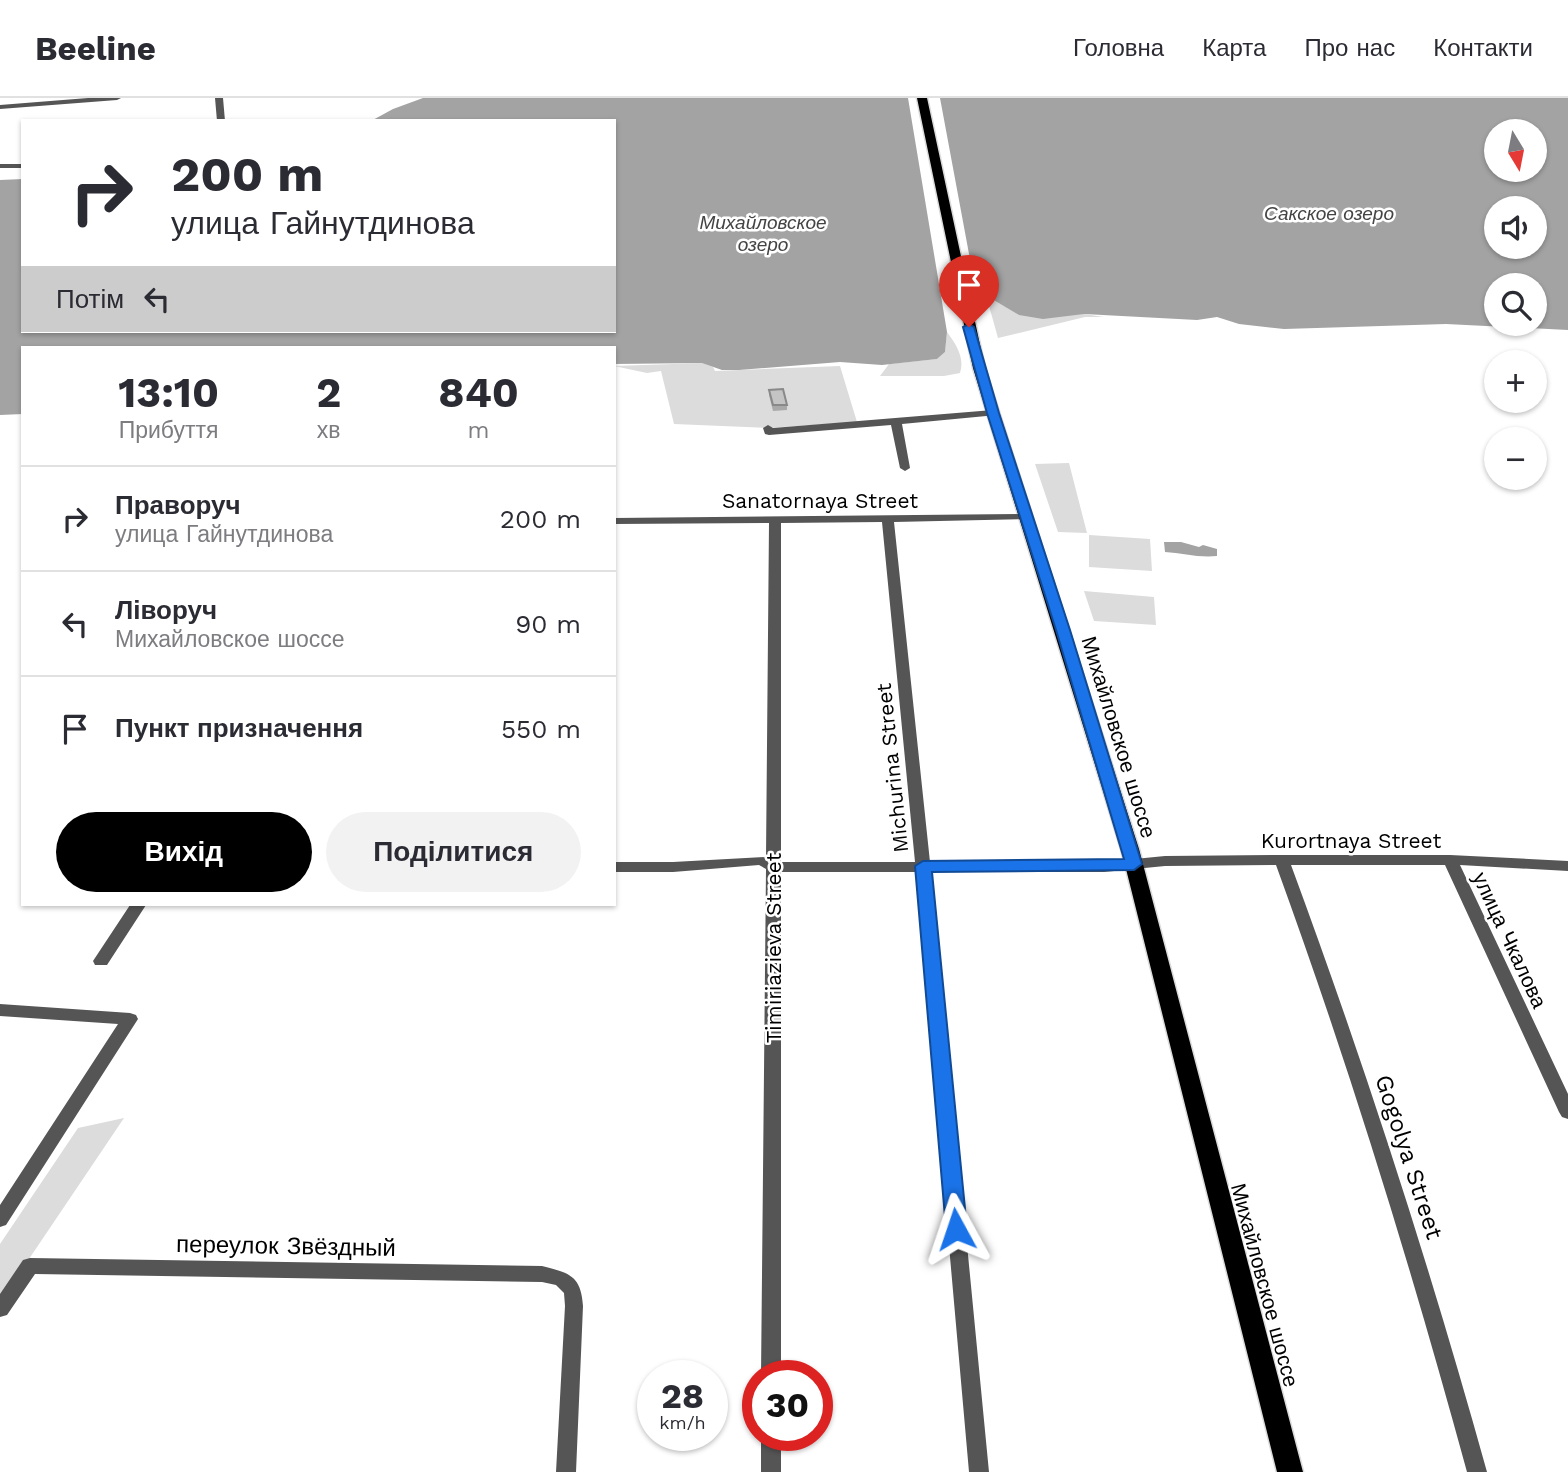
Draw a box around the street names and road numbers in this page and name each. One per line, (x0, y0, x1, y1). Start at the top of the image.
street label: Sanatornaya Street (722, 488, 918, 513)
street label: Михайловское шоссе (1076, 633, 1162, 841)
street label: Michurina Street (871, 682, 913, 854)
street label: Kurortnaya Street (1261, 828, 1441, 853)
street label: Timiriazieva Street (761, 852, 786, 1043)
street label: улица Чкалова (1468, 868, 1553, 1012)
street label: Gogolya Street (1369, 1071, 1449, 1243)
street label: Михайловское шоссе (1226, 1181, 1304, 1389)
street label: переулок Звёздный (176, 1230, 396, 1262)

